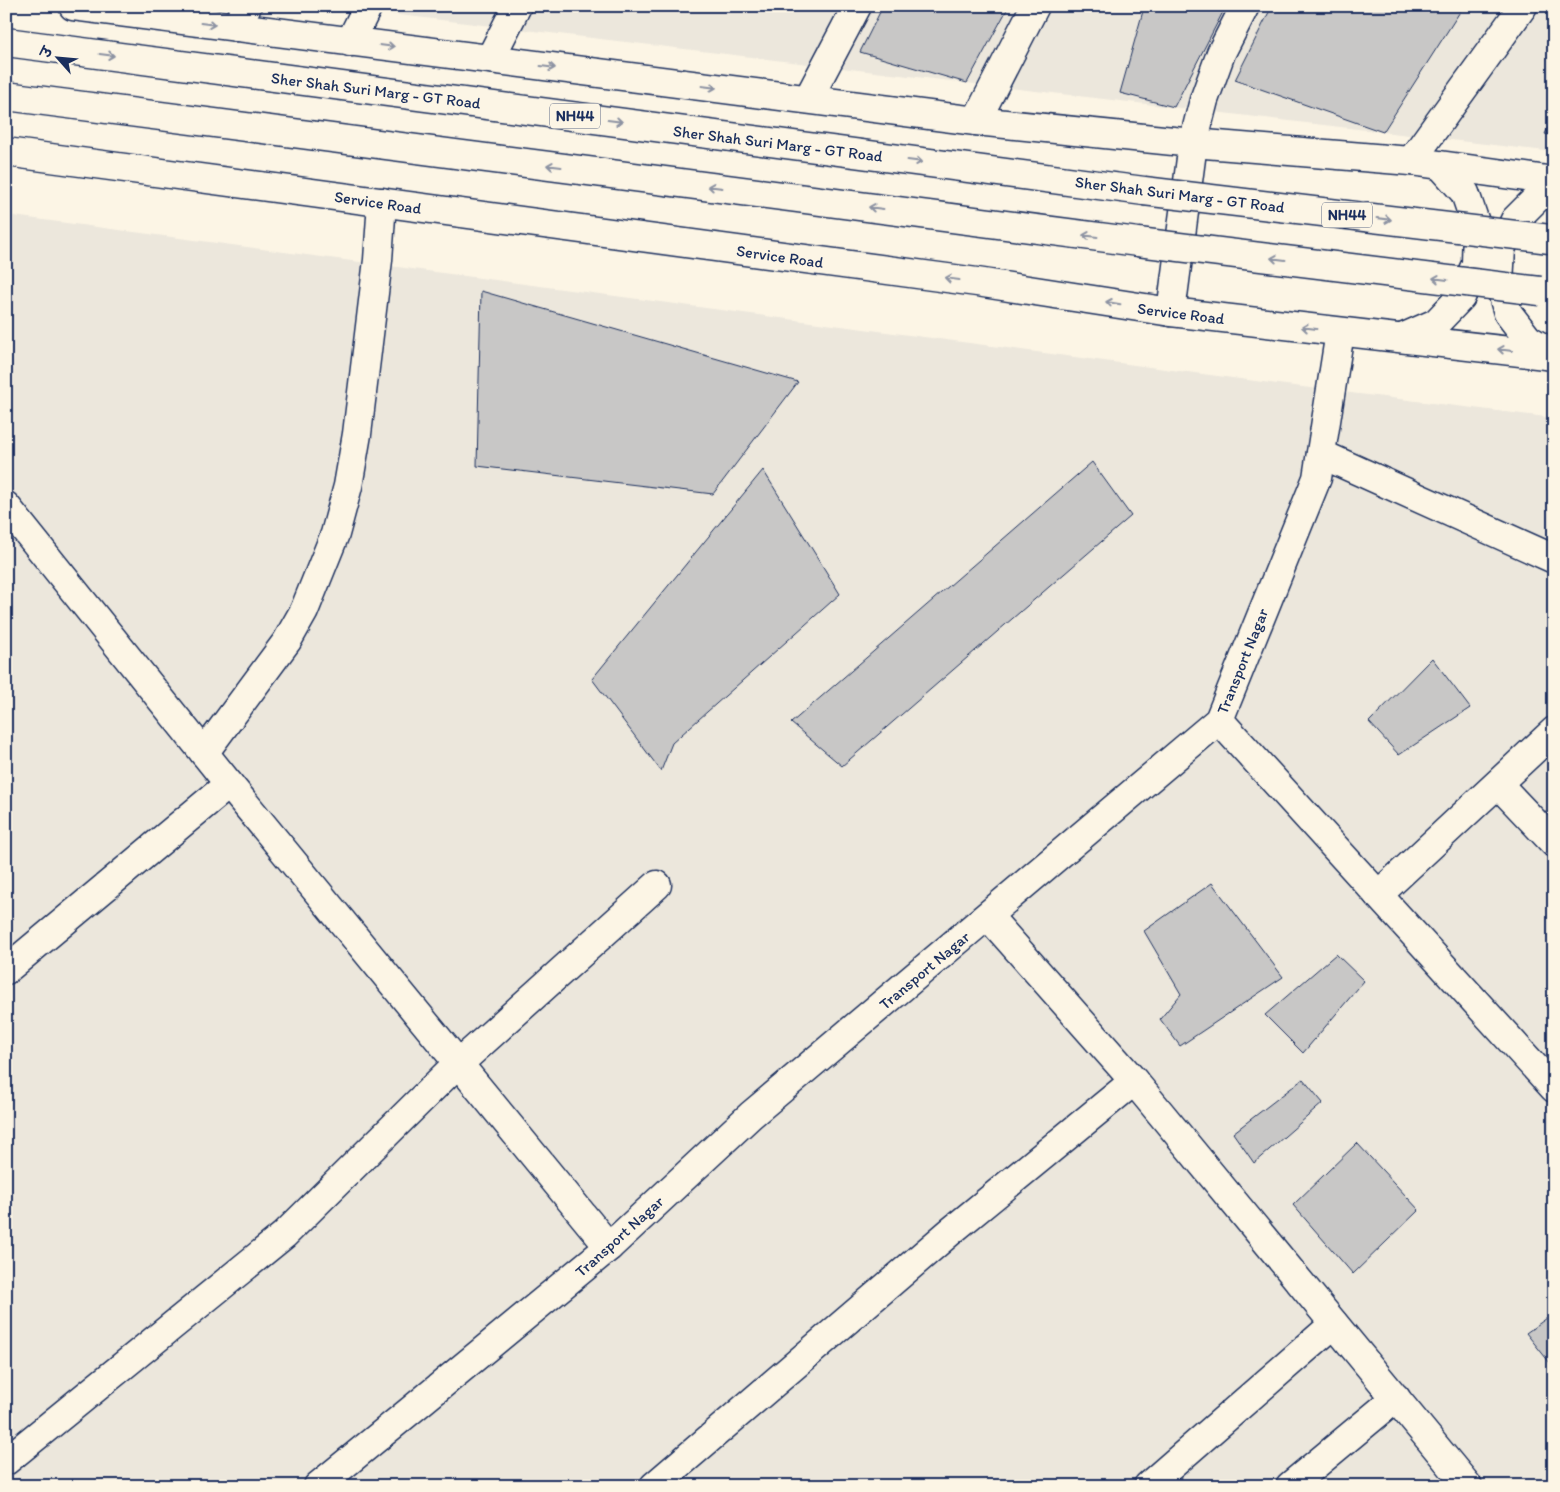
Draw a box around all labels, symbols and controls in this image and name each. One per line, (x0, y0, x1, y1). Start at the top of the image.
one-way arrow (200, 19, 216, 29)
north arrow (32, 32, 82, 82)
one-way arrow (379, 42, 395, 52)
text: उ (36, 43, 57, 62)
one-way arrow (98, 50, 114, 60)
one-way arrow (540, 62, 556, 72)
street label: Sher Shah Suri Marg - GT Road (270, 68, 482, 113)
one-way arrow (701, 82, 717, 92)
road number: NH44 (550, 104, 600, 128)
one-way arrow (607, 117, 623, 127)
street label: Sher Shah Suri Marg - GT Road (672, 121, 884, 166)
one-way arrow (906, 156, 922, 166)
one-way arrow (546, 161, 562, 171)
street label: Sher Shah Suri Marg - GT Road (1074, 172, 1286, 217)
one-way arrow (707, 182, 723, 192)
street label: Service Road (333, 187, 423, 218)
road number: NH44 (1322, 202, 1372, 228)
one-way arrow (869, 203, 885, 213)
one-way arrow (1375, 214, 1391, 224)
one-way arrow (1082, 230, 1098, 240)
street label: Service Road (735, 241, 825, 272)
one-way arrow (1271, 254, 1287, 264)
one-way arrow (945, 274, 961, 284)
one-way arrow (1432, 274, 1448, 284)
one-way arrow (1105, 298, 1121, 308)
street label: Service Road (1136, 299, 1226, 328)
one-way arrow (1301, 323, 1317, 333)
one-way arrow (1498, 345, 1514, 355)
street label: Transport Nagar (1213, 606, 1272, 717)
street label: Transport Nagar (875, 927, 973, 1014)
street label: Transport Nagar (571, 1192, 667, 1281)

